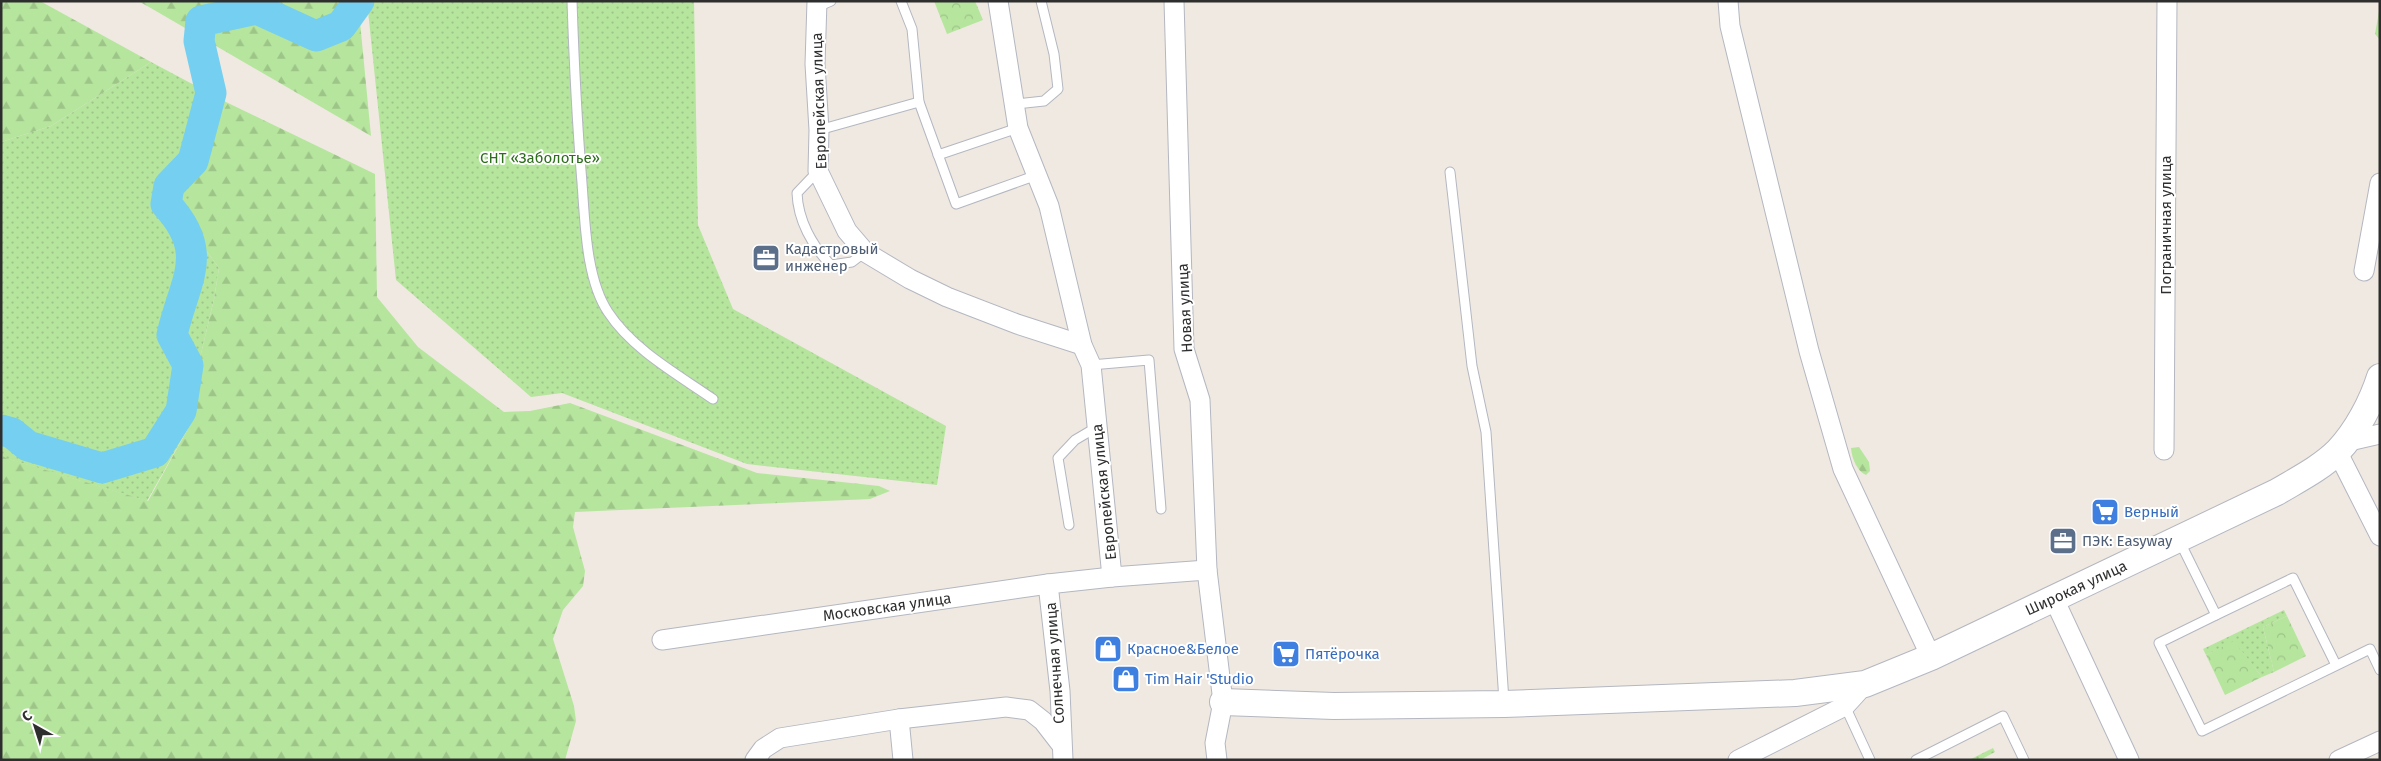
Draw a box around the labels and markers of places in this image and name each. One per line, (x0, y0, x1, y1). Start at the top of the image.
place label: Кадастровый инженер (785, 240, 879, 275)
office icon: Кадастровый инженер (751, 243, 781, 273)
supermarket icon: Верный (2090, 497, 2120, 527)
place label: Верный (2124, 503, 2179, 521)
office icon: ПЭК: Easyway (2048, 526, 2078, 556)
place label: ПЭК: Easyway (2082, 532, 2173, 550)
shop icon: Красное&Белое (1093, 634, 1123, 664)
supermarket icon: Пятёрочка (1271, 639, 1301, 669)
place label: Красное&Белое (1127, 640, 1239, 658)
place label: Пятёрочка (1305, 645, 1380, 663)
shop icon: Tim Hair 'Studio (1111, 664, 1141, 694)
place label: Tim Hair 'Studio (1145, 670, 1254, 688)

